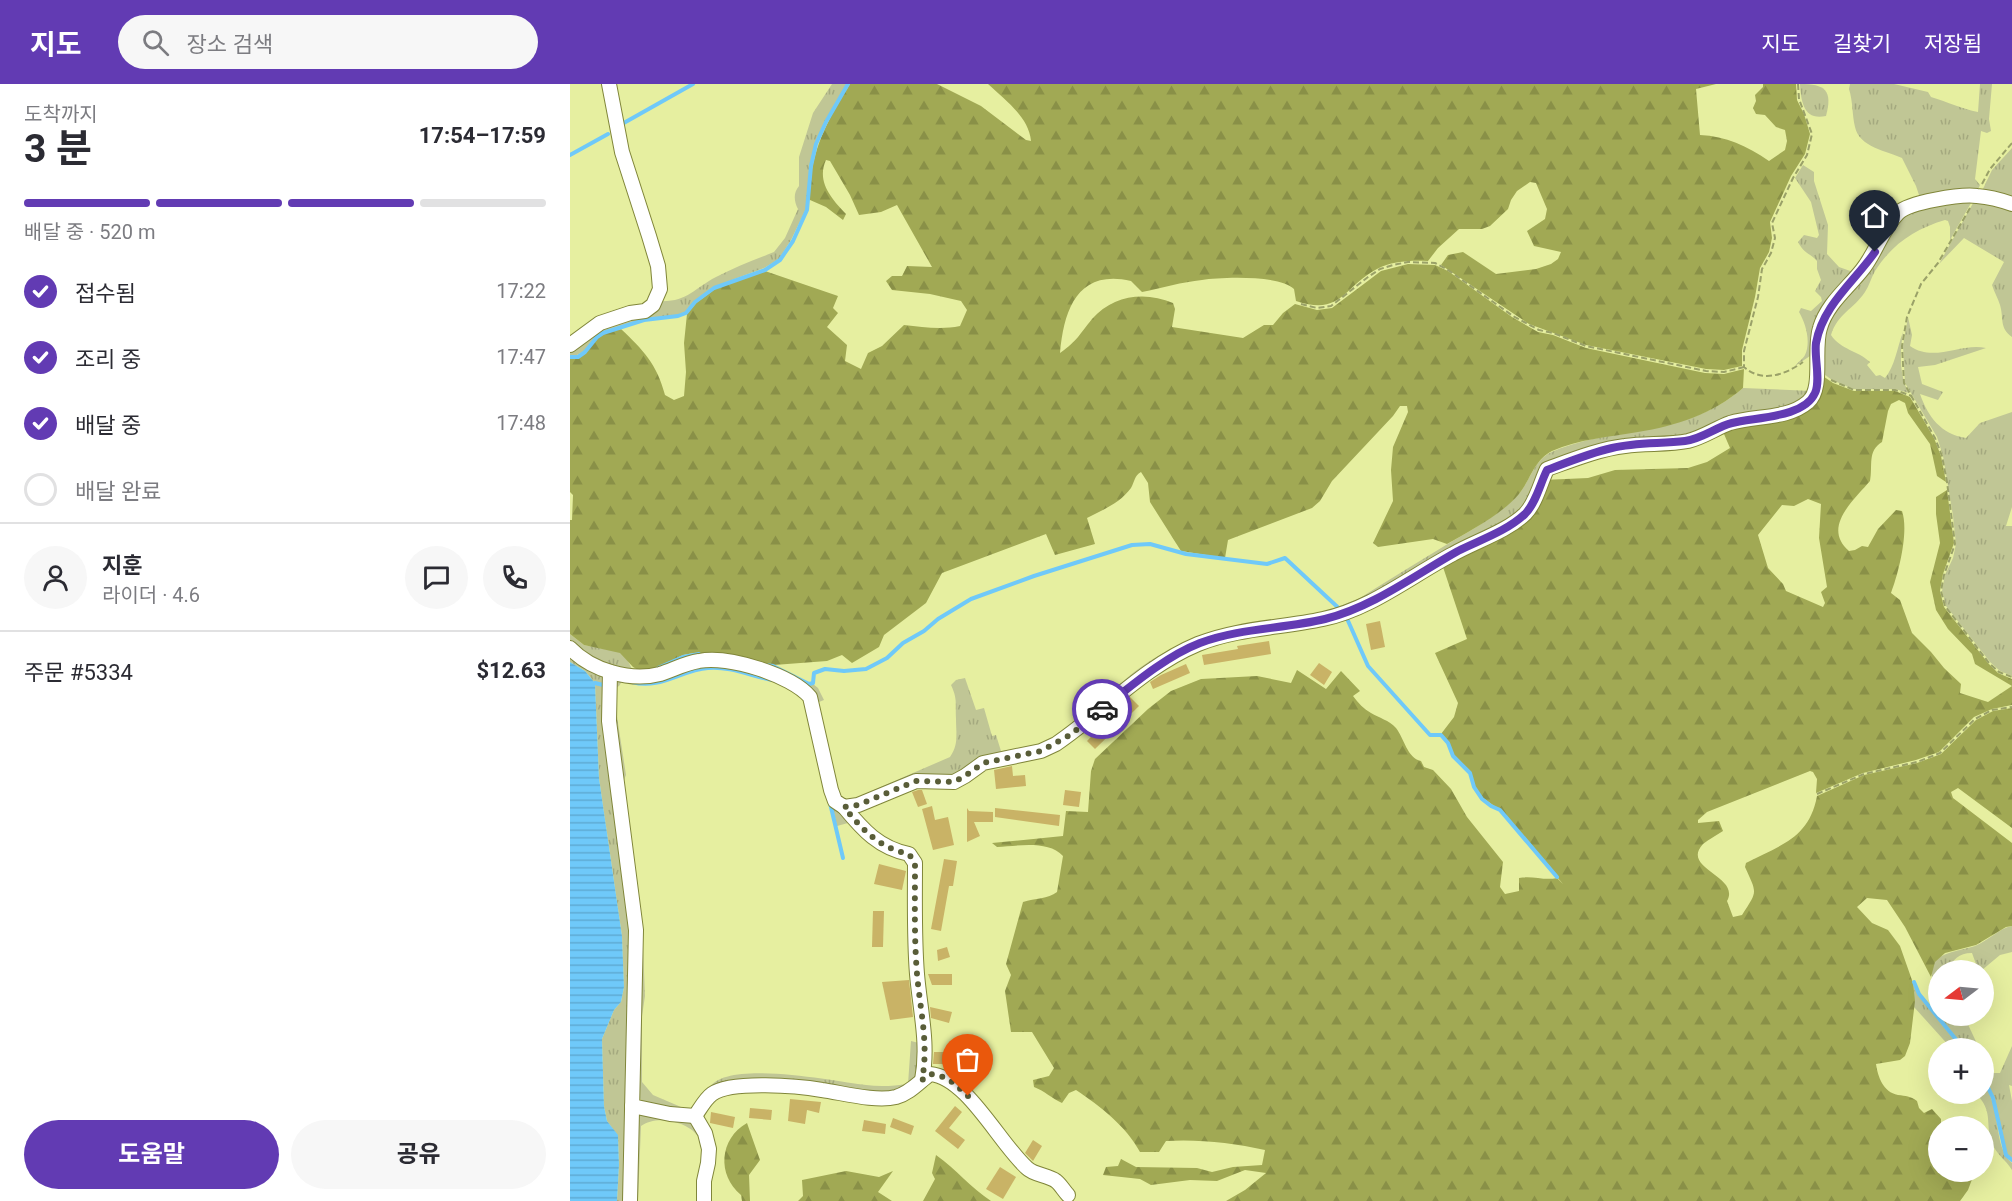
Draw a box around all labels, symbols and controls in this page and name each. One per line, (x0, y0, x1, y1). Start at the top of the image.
search box (118, 15, 538, 69)
icon: search (139, 26, 172, 59)
text: 지도 (30, 28, 82, 61)
text: 장소 검색 (187, 32, 273, 57)
text: 지도 (1761, 32, 1800, 56)
text: 길찾기 (1833, 32, 1891, 56)
text: 저장됨 (1924, 32, 1982, 56)
text: 도착까지 (24, 102, 98, 126)
text: 17:54–17:59 (419, 123, 546, 148)
text: 3 분 (24, 126, 92, 172)
pin (1849, 190, 1900, 252)
icon: home (1858, 199, 1891, 232)
text: 배달 중 · 520 m (24, 220, 156, 244)
icon: check (24, 275, 57, 308)
text: 17:22 (496, 279, 546, 303)
text: 접수됨 (75, 281, 136, 306)
icon: check (24, 341, 57, 374)
text: 17:47 (496, 345, 546, 369)
text: 조리 중 (75, 347, 141, 372)
icon: check (24, 407, 57, 440)
text: 17:48 (496, 411, 546, 435)
text: 배달 중 (75, 413, 141, 438)
text: 배달 완료 (75, 479, 161, 504)
button: person (24, 546, 87, 609)
button: chat (405, 546, 468, 609)
button: phone (483, 546, 546, 609)
text: 지훈 (102, 553, 142, 578)
text: 라이더 · 4.6 (102, 583, 200, 607)
text: $12.63 (477, 658, 546, 683)
text: 주문 #5334 (24, 660, 133, 685)
courier (1072, 679, 1132, 739)
icon: car (1086, 693, 1119, 726)
north arrow (1928, 960, 1994, 1026)
map controls (1928, 960, 1994, 1182)
pin (942, 1034, 993, 1096)
button: + (1928, 1038, 1994, 1104)
icon: bag (951, 1043, 984, 1076)
button: − (1928, 1116, 1994, 1182)
button: 도움말 (24, 1120, 279, 1189)
button: 공유 (291, 1120, 546, 1189)

